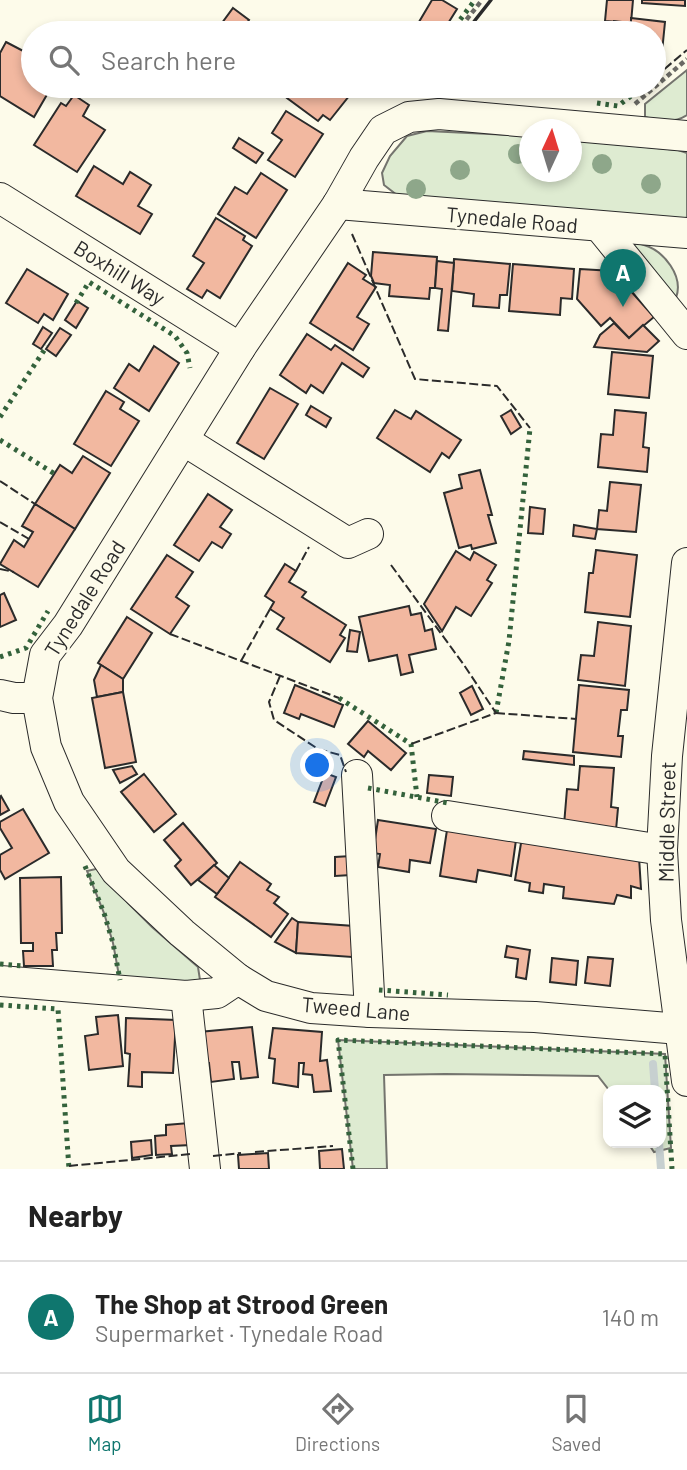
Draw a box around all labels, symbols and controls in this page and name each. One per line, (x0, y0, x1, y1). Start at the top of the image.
search box (21, 21, 666, 98)
icon: search (45, 41, 83, 79)
text: Search here (101, 44, 236, 75)
north arrow (519, 119, 582, 182)
street label: Tynedale Road (445, 201, 579, 237)
street label: Boxhill Way (70, 234, 170, 310)
pin: A (600, 249, 646, 307)
street label: Tynedale Road (38, 535, 130, 661)
your location (300, 748, 334, 782)
street label: Middle Street (652, 761, 680, 883)
street label: Tweed Lane (301, 991, 411, 1025)
map controls (603, 1085, 666, 1148)
button: layers (603, 1085, 666, 1148)
text: Nearby (28, 1197, 123, 1233)
text: The Shop at Strood Green (95, 1288, 388, 1319)
text: A (43, 1303, 59, 1331)
text: 140 m (602, 1303, 659, 1331)
text: Supermarket · Tynedale Road (95, 1319, 383, 1347)
tab: Map (86, 1390, 124, 1455)
tab: Directions (295, 1390, 380, 1455)
tab: Saved (551, 1390, 601, 1455)

